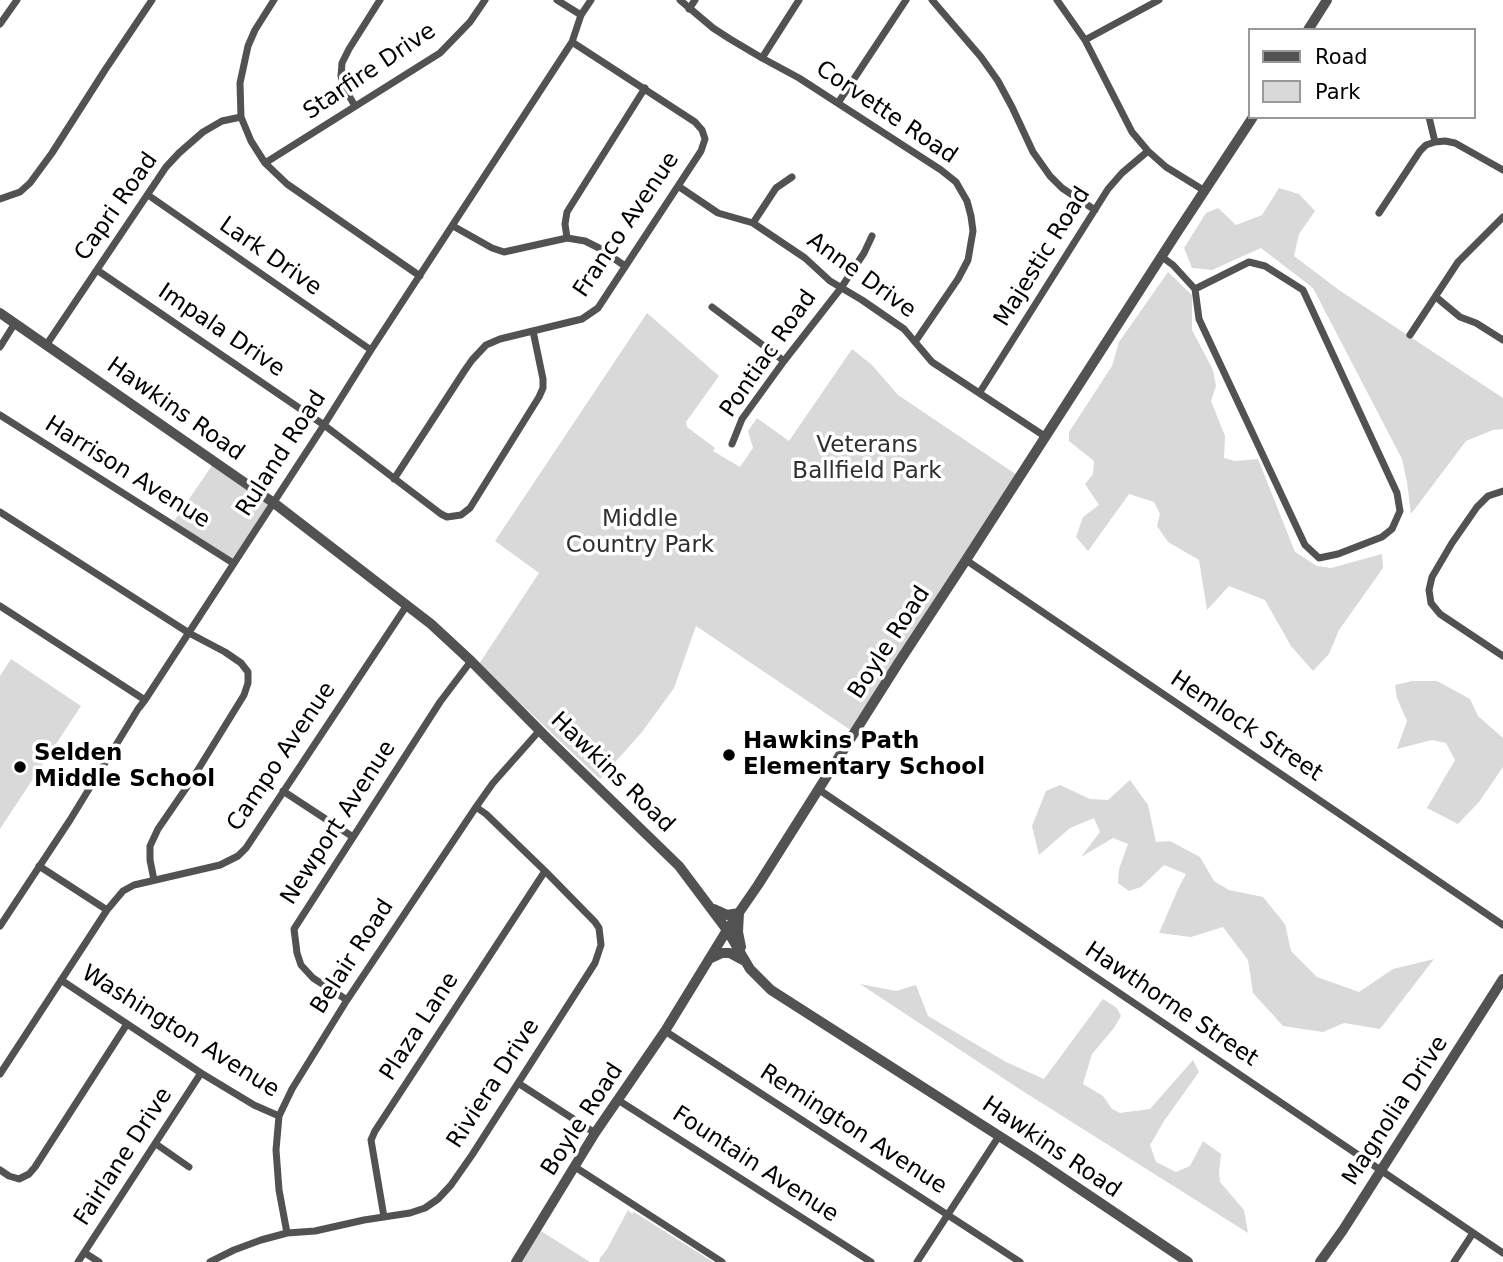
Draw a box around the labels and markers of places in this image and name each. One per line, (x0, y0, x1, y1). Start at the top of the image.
place label: Hawkins Path Elementary School (743, 728, 985, 782)
place label: Selden Middle School (34, 740, 215, 794)
marker: Hawkins Path Elementary School (721, 747, 737, 763)
marker: Selden Middle School (12, 759, 28, 775)

